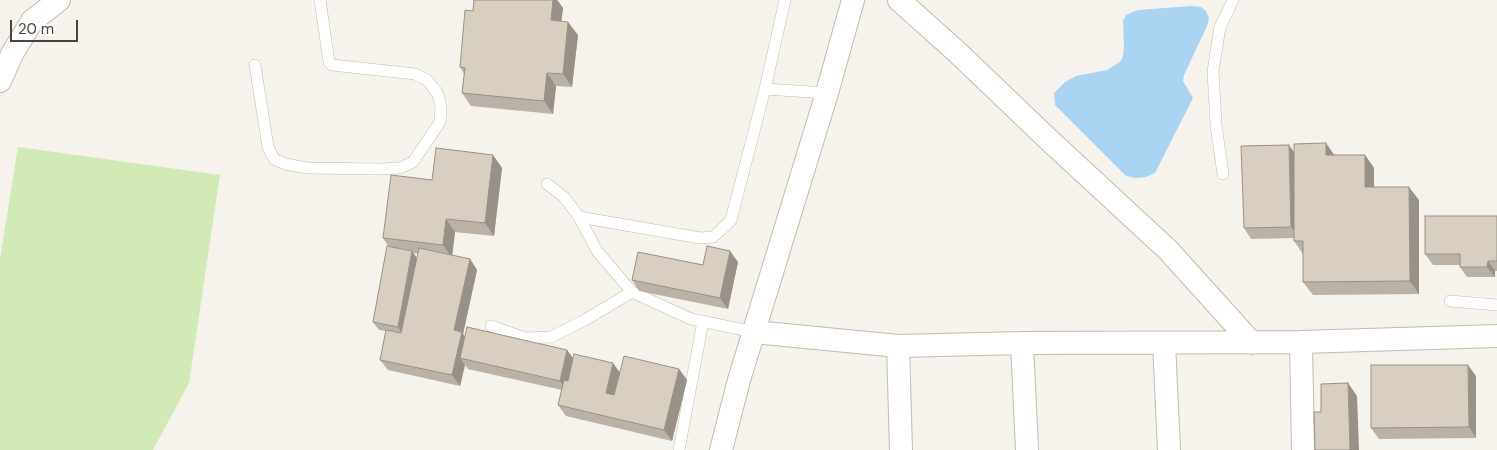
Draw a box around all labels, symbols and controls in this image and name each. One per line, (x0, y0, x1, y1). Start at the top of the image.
scale bar (12, 10, 80, 42)
text: 20 m (18, 19, 54, 39)

